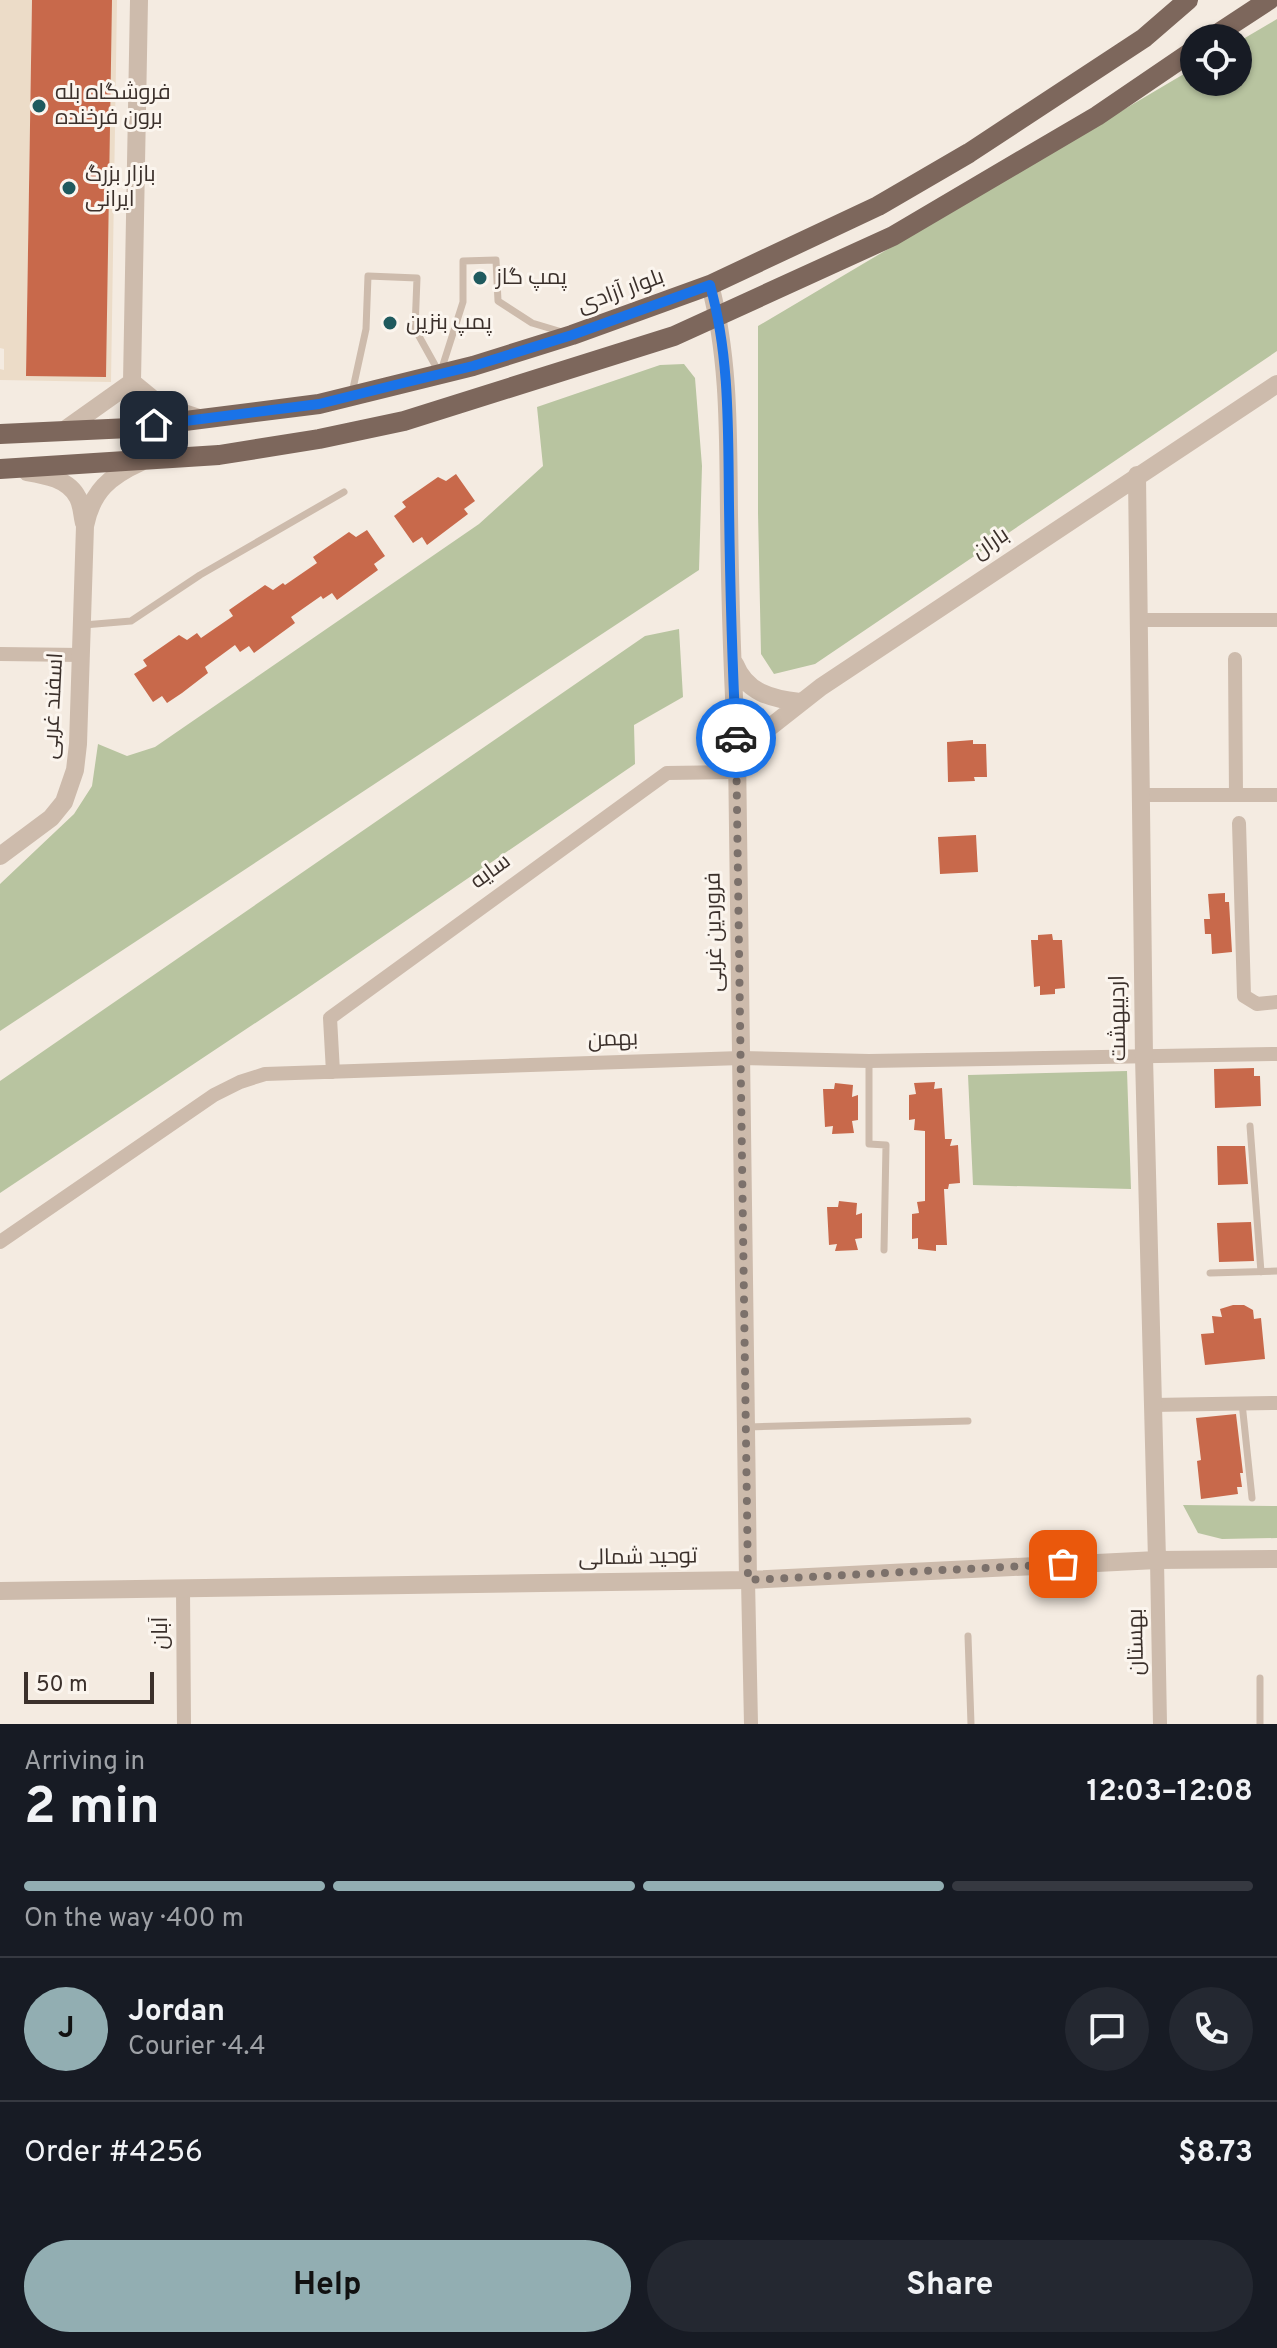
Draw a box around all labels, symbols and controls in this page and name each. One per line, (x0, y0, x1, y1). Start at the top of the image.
map controls (1180, 24, 1252, 96)
button: locate (1180, 24, 1252, 96)
place label: فروشگاه بله برون فرخنده (55, 80, 171, 132)
marker: فروشگاه بله برون فرخنده (30, 97, 48, 115)
place label: بازار بزرگ ایرانی (85, 162, 156, 214)
marker: بازار بزرگ ایرانی (60, 179, 78, 197)
street label: بلوار آزادی (574, 263, 668, 320)
place label: پمپ گاز (494, 265, 567, 292)
marker: پمپ گاز (471, 269, 489, 287)
place label: پمپ بنزين (406, 310, 492, 337)
marker: پمپ بنزين (381, 314, 399, 332)
pin (120, 391, 188, 459)
icon: home (132, 403, 176, 447)
street label: باران (967, 522, 1015, 566)
street label: اسفند غربی (38, 652, 70, 760)
courier (696, 698, 776, 778)
icon: car (714, 716, 758, 760)
street label: سایه (466, 848, 516, 896)
street label: فروردین غربی (700, 872, 730, 992)
street label: اردیبهشت (1105, 975, 1133, 1061)
street label: بهمن (587, 1026, 639, 1054)
pin (1029, 1530, 1097, 1598)
icon: bag (1041, 1542, 1085, 1586)
street label: توحید شمالی (578, 1543, 698, 1573)
street label: بهستان (1123, 1608, 1151, 1676)
street label: آبان (147, 1616, 175, 1649)
scale bar (24, 1668, 154, 1704)
text: 50 m (36, 1672, 88, 1699)
text: Arriving in (24, 1746, 145, 1779)
text: 12:03–12:08 (1087, 1774, 1253, 1811)
text: 2 min (24, 1776, 160, 1842)
text: On the way · 400 m (24, 1903, 244, 1936)
button: chat (1065, 1987, 1149, 2071)
button: phone (1169, 1987, 1253, 2071)
text: Jordan (128, 1994, 225, 2031)
text: J (58, 2011, 74, 2048)
text: Courier · 4.4 (128, 2031, 266, 2064)
text: Order #4256 (24, 2135, 203, 2172)
text: $8.73 (1178, 2135, 1253, 2172)
button: Help (24, 2240, 631, 2332)
button: Share (647, 2240, 1253, 2332)

